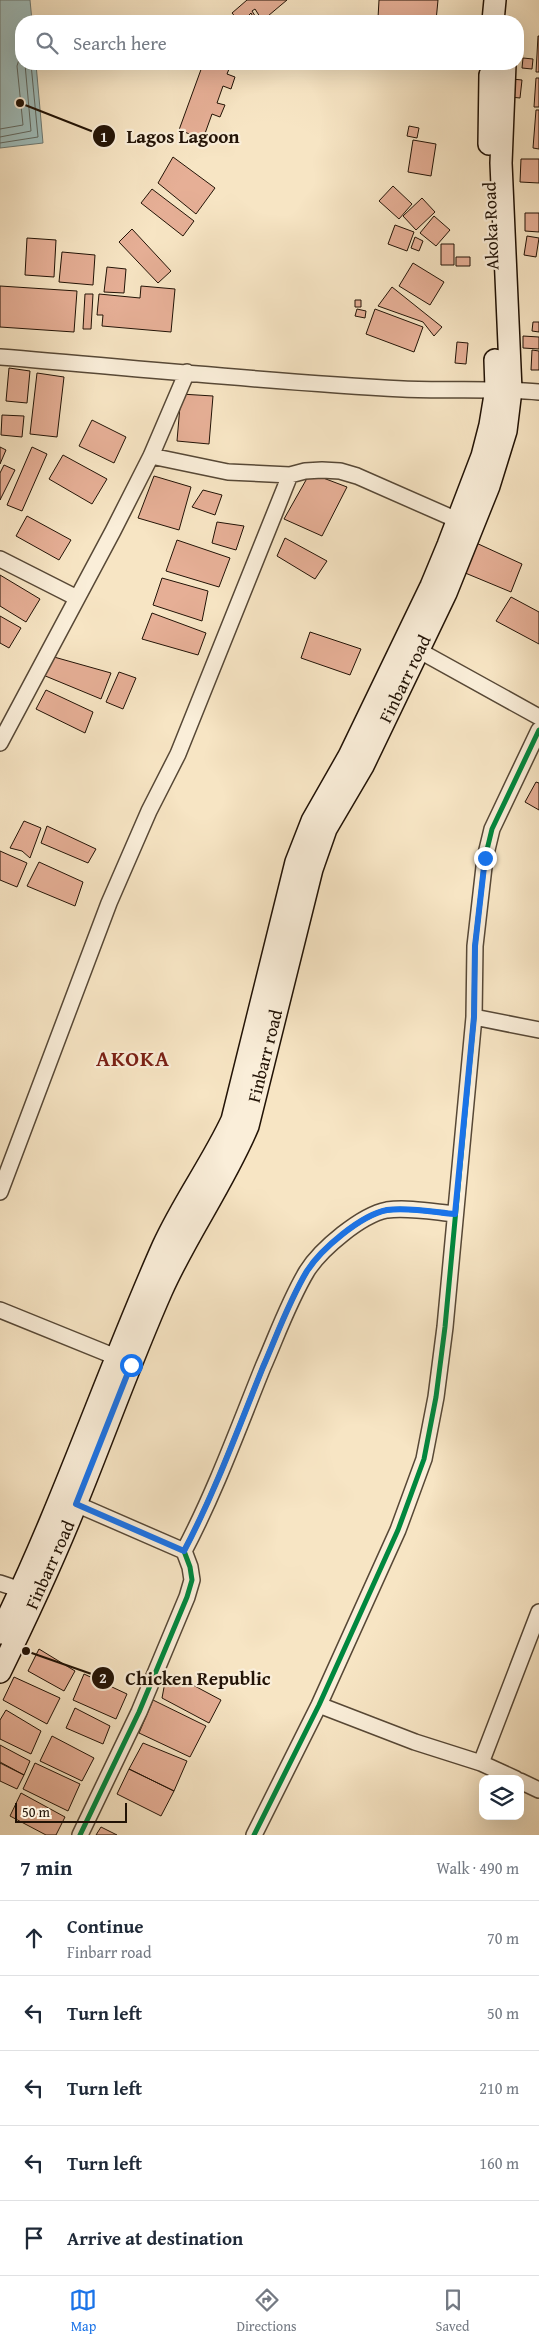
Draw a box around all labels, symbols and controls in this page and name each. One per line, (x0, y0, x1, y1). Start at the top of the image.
search box (15, 15, 524, 70)
icon: search (33, 29, 61, 57)
text: Search here (73, 29, 167, 57)
callout: Lagos Lagoon (91, 119, 249, 153)
text: Lagos Lagoon (126, 122, 240, 150)
text: 1 (100, 126, 108, 147)
street label: Akoka Road (475, 181, 506, 271)
street label: Finbarr road (372, 630, 438, 727)
route end (474, 847, 497, 870)
street label: Finbarr road (240, 1006, 289, 1105)
district label: AKOKA (96, 1042, 170, 1074)
route start (120, 1354, 143, 1377)
street label: Finbarr road (18, 1516, 81, 1614)
callout: Chicken Republic (90, 1661, 281, 1695)
text: Chicken Republic (125, 1664, 271, 1692)
text: 2 (99, 1667, 107, 1688)
map controls (479, 1775, 524, 1820)
button: layers (479, 1775, 524, 1820)
scale bar (15, 1800, 128, 1823)
text: 50 m (22, 1802, 50, 1822)
text: 7 min (20, 1852, 72, 1883)
text: Walk · 490 m (436, 1856, 519, 1880)
text: Continue (67, 1912, 144, 1940)
icon: ahead (20, 1924, 48, 1952)
text: 70 m (487, 1926, 519, 1950)
text: Finbarr road (67, 1940, 151, 1964)
icon: left (20, 1999, 48, 2027)
text: Turn left (67, 1999, 142, 2027)
text: 50 m (487, 2001, 519, 2025)
icon: left (20, 2074, 48, 2102)
text: Turn left (67, 2074, 142, 2102)
text: 210 m (479, 2076, 519, 2100)
icon: left (20, 2149, 48, 2177)
text: Turn left (67, 2149, 142, 2177)
text: 160 m (479, 2151, 519, 2175)
icon: arrive (20, 2224, 48, 2252)
text: Arrive at destination (67, 2224, 243, 2252)
tab: Map (69, 2286, 97, 2336)
tab: Directions (236, 2286, 297, 2336)
tab: Saved (436, 2286, 470, 2336)

